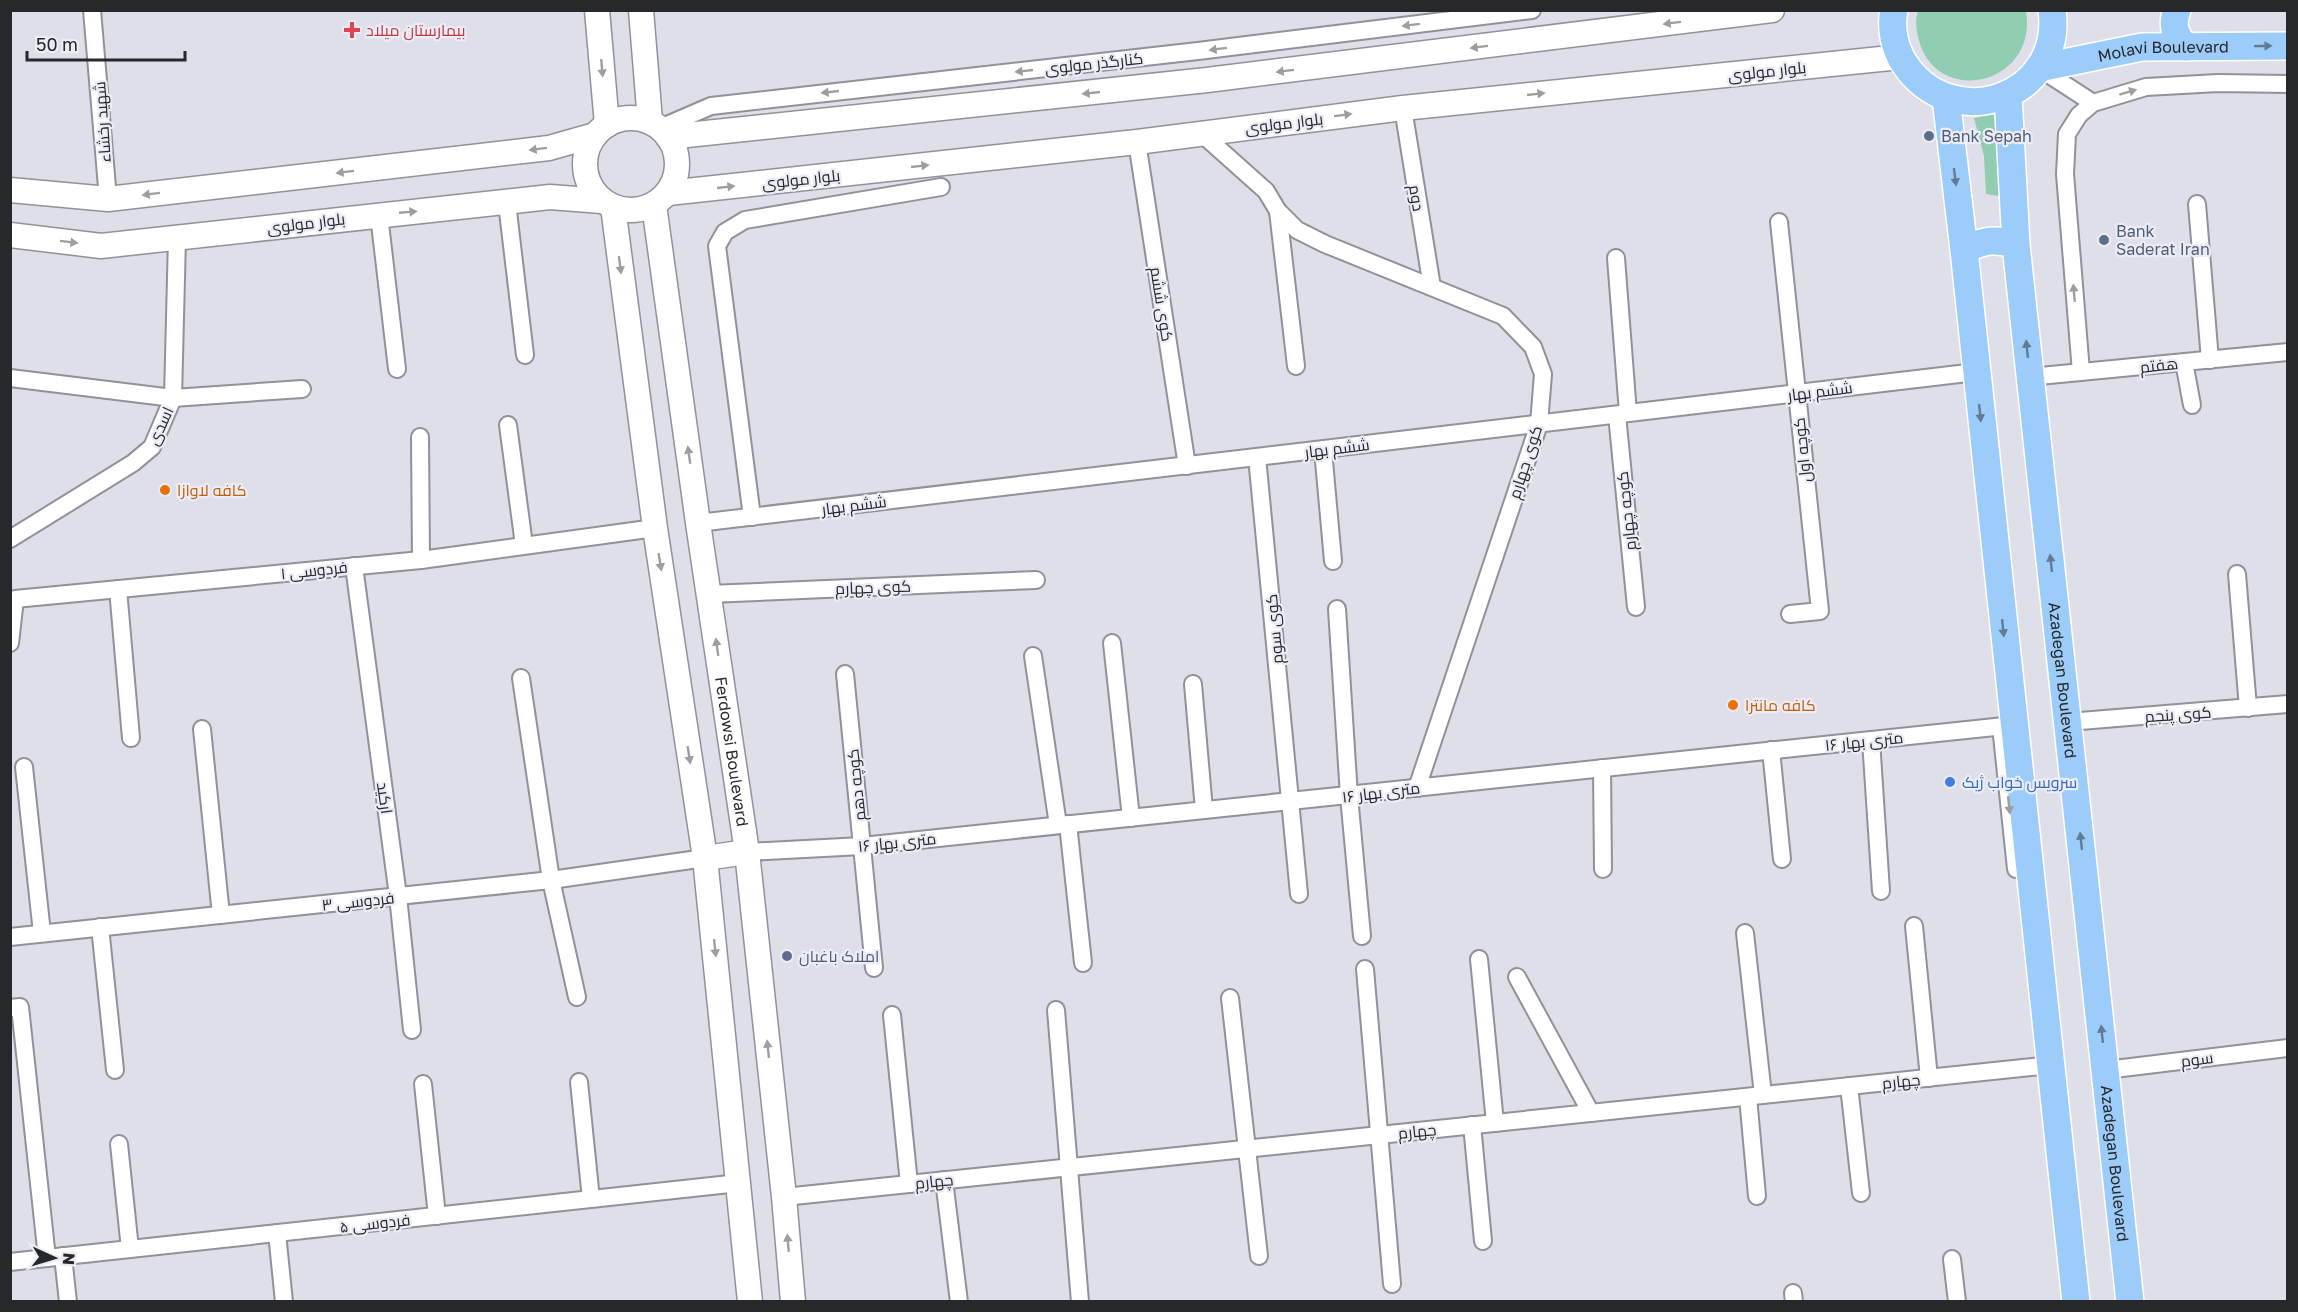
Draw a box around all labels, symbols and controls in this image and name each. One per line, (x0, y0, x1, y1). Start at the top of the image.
one-way arrow (1663, 18, 1682, 28)
place label: بیمارستان میلاد (366, 20, 465, 41)
marker: بیمارستان میلاد (343, 21, 361, 39)
one-way arrow (1402, 21, 1421, 30)
scale bar (27, 24, 184, 62)
text: 50 m (36, 33, 78, 55)
street label: Molavi Boulevard (2096, 36, 2229, 66)
one-way arrow (2254, 41, 2273, 51)
one-way arrow (1469, 42, 1488, 51)
one-way arrow (1208, 44, 1227, 54)
street label: کنارگذر مولوی (1044, 48, 1144, 79)
street label: بلوار مولوی (1727, 57, 1807, 86)
one-way arrow (597, 58, 607, 77)
one-way arrow (1014, 66, 1033, 76)
one-way arrow (1275, 66, 1294, 75)
street label: شهید رخشاء (89, 81, 116, 163)
one-way arrow (2119, 87, 2137, 96)
one-way arrow (821, 88, 840, 97)
one-way arrow (1082, 88, 1101, 98)
one-way arrow (1527, 89, 1546, 99)
street label: بلوار مولوی (1244, 108, 1324, 139)
one-way arrow (1333, 111, 1352, 120)
place label: Bank Sepah (1941, 126, 2032, 146)
marker: Bank Sepah (1922, 129, 1936, 143)
one-way arrow (529, 145, 548, 154)
one-way arrow (910, 161, 929, 171)
street label: بلوار مولوی (761, 165, 841, 194)
one-way arrow (335, 167, 354, 176)
one-way arrow (1951, 168, 1960, 187)
one-way arrow (716, 182, 735, 192)
street label: دوم (1403, 183, 1429, 213)
one-way arrow (141, 189, 160, 199)
one-way arrow (399, 207, 418, 217)
street label: بلوار مولوی (266, 208, 346, 239)
place label: Bank Saderat Iran (2116, 221, 2210, 259)
marker: Bank Saderat Iran (2097, 233, 2111, 247)
one-way arrow (59, 237, 78, 247)
one-way arrow (616, 256, 625, 275)
street label: کوی ششم (1144, 265, 1178, 343)
one-way arrow (2070, 283, 2079, 302)
one-way arrow (2022, 339, 2032, 358)
street label: هفتم (2139, 353, 2179, 379)
street label: ششم بهار (1785, 377, 1854, 407)
street label: اسدی (142, 403, 179, 449)
one-way arrow (1975, 403, 1985, 422)
street label: کوچه اول (1789, 416, 1817, 483)
street label: کوی چهارم (1504, 423, 1548, 502)
street label: ششم بهار (1302, 434, 1371, 464)
one-way arrow (684, 445, 693, 464)
street label: کوچه چهارم (1612, 470, 1642, 552)
place label: کافه لاوازا (177, 480, 247, 500)
marker: کافه لاوازا (158, 483, 172, 497)
street label: ششم بهار (819, 491, 888, 521)
one-way arrow (656, 553, 665, 572)
one-way arrow (2046, 554, 2055, 573)
street label: فردوسی ۱ (279, 557, 349, 584)
street label: کوی چهارم (835, 576, 911, 600)
street label: کوی سوم (1261, 593, 1289, 665)
street label: Azadegan Boulevard (2045, 601, 2081, 760)
one-way arrow (1998, 618, 2008, 637)
one-way arrow (713, 638, 722, 657)
street label: Ferdowsi Boulevard (711, 675, 753, 828)
place label: کافه مانترا (1745, 695, 1816, 715)
marker: کافه مانترا (1726, 698, 1740, 712)
street label: کوی پنجم (2144, 702, 2212, 728)
street label: ۱۶ متری بهار (1824, 727, 1904, 756)
one-way arrow (685, 746, 694, 765)
street label: کوچه دهم (842, 748, 872, 822)
place label: سرویس خواب ژیک (1962, 772, 2077, 793)
marker: سرویس خواب ژیک (1943, 775, 1957, 789)
street label: ۱۶ متری بهار (1341, 777, 1421, 808)
street label: ارکید (373, 781, 397, 815)
one-way arrow (2005, 796, 2014, 815)
street label: ۱۶ متری بهار (857, 828, 937, 857)
one-way arrow (2076, 831, 2086, 850)
street label: فردوسی ۳ (321, 887, 396, 916)
one-way arrow (710, 939, 719, 958)
place label: املاک باغبان (799, 946, 879, 967)
marker: املاک باغبان (780, 949, 794, 963)
one-way arrow (2097, 1025, 2107, 1044)
one-way arrow (763, 1040, 773, 1059)
street label: سوم (2180, 1047, 2215, 1073)
street label: چهارم (1881, 1069, 1921, 1095)
street label: Azadegan Boulevard (2097, 1084, 2133, 1243)
street label: چهارم (1397, 1119, 1437, 1145)
street label: چهارم (914, 1169, 954, 1195)
street label: فردوسی ۵ (339, 1209, 412, 1238)
north arrow (24, 1228, 84, 1288)
one-way arrow (783, 1234, 793, 1253)
text: N (59, 1252, 79, 1266)

